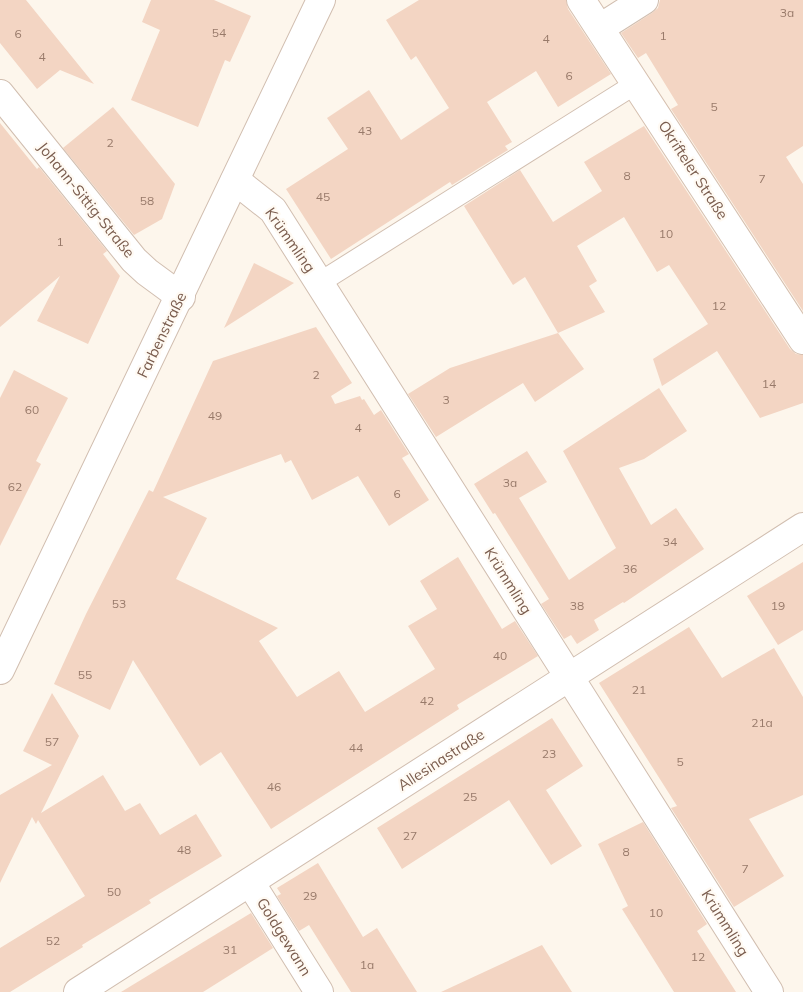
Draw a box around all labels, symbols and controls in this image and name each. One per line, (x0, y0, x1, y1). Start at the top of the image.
house number: 3a (780, 5, 794, 20)
house number: 54 (212, 25, 226, 40)
house number: 6 (14, 26, 22, 41)
house number: 1 (659, 28, 667, 43)
house number: 4 (542, 31, 550, 46)
house number: 4 (38, 49, 46, 64)
house number: 6 (565, 68, 573, 83)
house number: 5 (710, 99, 718, 114)
street label: Okrifteler Straße (654, 117, 732, 223)
house number: 43 (358, 123, 372, 138)
house number: 2 (106, 135, 114, 150)
street label: Johann-Sittig-Straße (34, 138, 139, 261)
house number: 8 (623, 168, 631, 183)
house number: 7 (758, 171, 766, 186)
house number: 45 (316, 189, 330, 204)
house number: 58 (140, 193, 154, 208)
street label: Krümmling (261, 204, 320, 276)
house number: 10 (659, 226, 673, 241)
house number: 1 (56, 234, 64, 249)
street label: Farbenstraße (133, 289, 191, 381)
house number: 12 (712, 298, 726, 313)
house number: 2 (312, 367, 320, 382)
house number: 14 (762, 376, 776, 391)
house number: 3 (442, 392, 450, 407)
house number: 60 (25, 402, 39, 417)
house number: 49 (208, 408, 222, 423)
house number: 4 (354, 420, 362, 435)
house number: 3a (503, 475, 517, 490)
house number: 62 (8, 479, 22, 494)
house number: 6 (393, 486, 401, 501)
house number: 34 (663, 534, 677, 549)
street label: Krümmling (481, 544, 536, 618)
house number: 36 (623, 561, 637, 576)
house number: 53 (112, 596, 126, 611)
house number: 38 (570, 598, 584, 613)
house number: 19 (771, 598, 785, 613)
house number: 40 (493, 648, 507, 663)
house number: 55 (78, 667, 92, 682)
house number: 21 (632, 682, 646, 697)
house number: 42 (420, 693, 434, 708)
house number: 21a (751, 715, 773, 730)
street label: Allesinastraße (394, 724, 488, 795)
house number: 57 (45, 734, 59, 749)
house number: 44 (349, 740, 363, 755)
house number: 23 (542, 746, 556, 761)
house number: 5 (676, 754, 684, 769)
house number: 46 (267, 779, 281, 794)
house number: 25 (463, 789, 477, 804)
house number: 27 (403, 828, 417, 843)
house number: 48 (177, 842, 191, 857)
house number: 8 (622, 844, 630, 859)
house number: 7 (741, 861, 749, 876)
house number: 50 (107, 884, 121, 899)
street label: Krümmling (698, 886, 753, 960)
house number: 29 (303, 888, 317, 903)
street label: Goldgewann (253, 894, 316, 979)
house number: 10 (649, 905, 663, 920)
house number: 52 (46, 933, 60, 948)
house number: 31 (223, 942, 237, 957)
house number: 12 (691, 949, 705, 964)
house number: 1a (360, 957, 374, 972)

